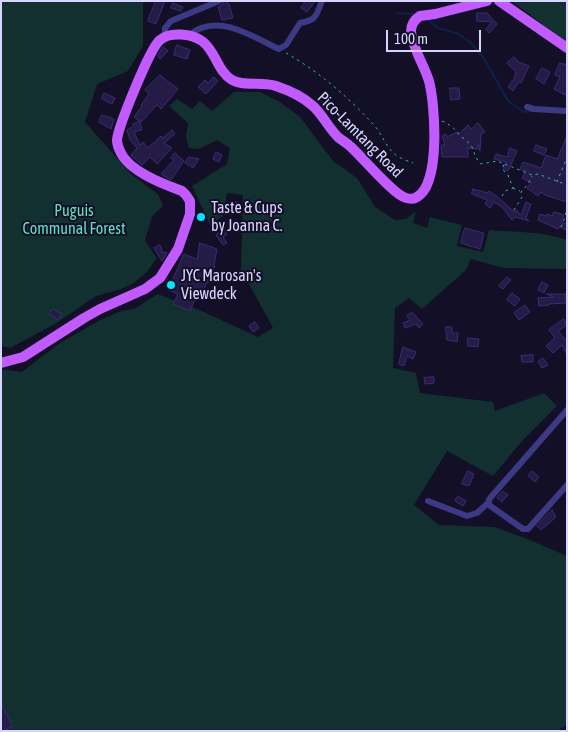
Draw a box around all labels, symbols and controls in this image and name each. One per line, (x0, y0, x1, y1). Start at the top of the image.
scale bar (388, 20, 483, 52)
text: 100 m (394, 30, 428, 47)
street label: Pico-Lamtang Road (313, 88, 407, 182)
place label: Taste & Cups by Joanna C. (211, 198, 283, 236)
park label: Puguis Communal Forest (22, 201, 126, 239)
marker: Taste & Cups by Joanna C. (195, 211, 207, 223)
place label: JYC Marosan's Viewdeck (181, 266, 261, 304)
marker: JYC Marosan's Viewdeck (165, 279, 177, 291)

